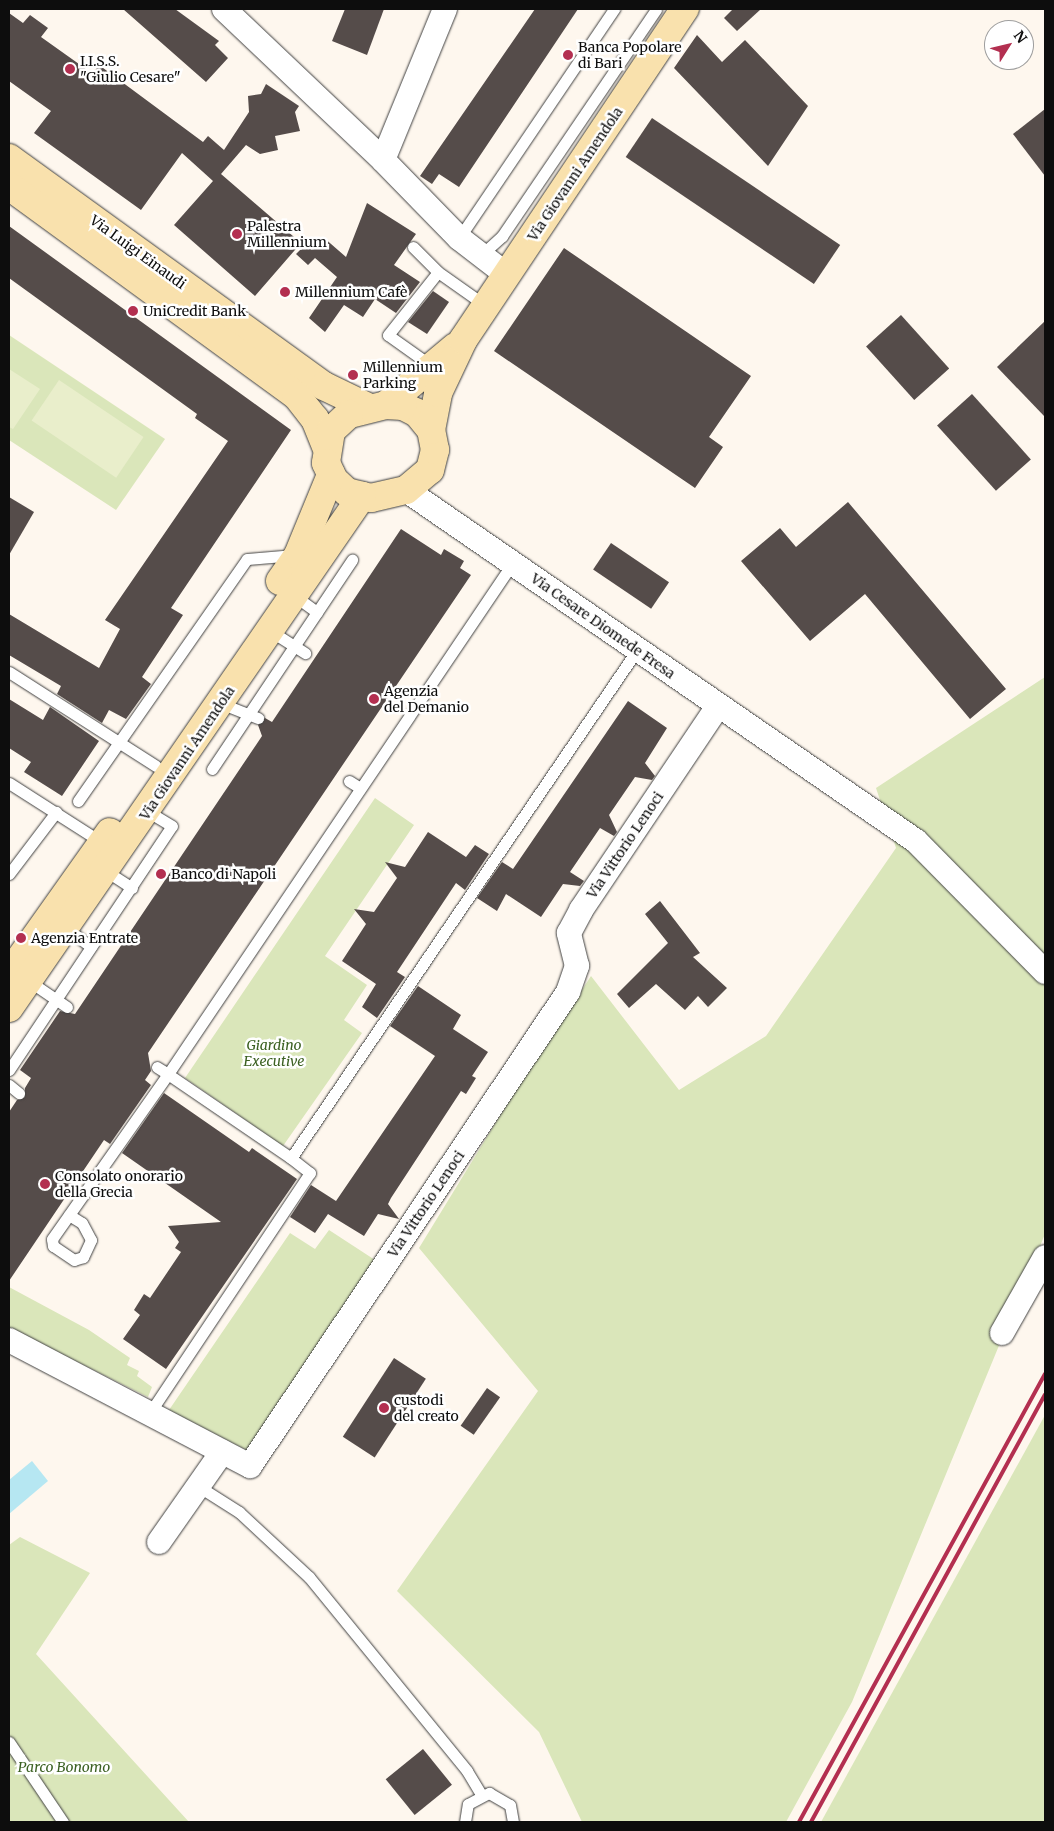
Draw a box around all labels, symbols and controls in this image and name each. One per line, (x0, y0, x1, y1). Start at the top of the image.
north arrow (984, 20, 1034, 70)
text: N (1010, 27, 1031, 47)
place label: Banca Popolare di Bari (578, 39, 681, 72)
marker: Banca Popolare di Bari (562, 49, 574, 61)
place label: I.I.S.S. "Giulio Cesare" (80, 53, 181, 85)
marker: I.I.S.S. "Giulio Cesare" (64, 63, 76, 75)
street label: Via Giovanni Amendola (524, 104, 626, 244)
street label: Via Luigi Einaudi (87, 212, 189, 292)
place label: Palestra Millennium (247, 218, 327, 250)
marker: Palestra Millennium (231, 228, 243, 240)
place label: Millennium Cafè (295, 284, 407, 300)
marker: Millennium Cafè (279, 286, 291, 298)
place label: UniCredit Bank (143, 303, 246, 319)
marker: UniCredit Bank (127, 305, 139, 317)
place label: Millennium Parking (363, 359, 443, 392)
marker: Millennium Parking (347, 369, 359, 381)
street label: Via Cesare Diomede Fresa (528, 570, 678, 682)
street label: Via Giovanni Amendola (136, 683, 238, 823)
place label: Agenzia del Demanio (384, 683, 469, 716)
marker: Agenzia del Demanio (368, 693, 380, 705)
street label: Via Vittorio Lenoci (583, 789, 667, 901)
place label: Banco di Napoli (171, 866, 276, 882)
marker: Banco di Napoli (155, 868, 167, 880)
place label: Agenzia Entrate (31, 930, 138, 946)
marker: Agenzia Entrate (15, 932, 27, 944)
park label: Giardino Executive (244, 1037, 304, 1070)
street label: Via Vittorio Lenoci (384, 1148, 468, 1260)
place label: Consolato onorario della Grecia (55, 1168, 183, 1200)
marker: Consolato onorario della Grecia (39, 1178, 51, 1190)
place label: custodi del creato (394, 1392, 459, 1424)
marker: custodi del creato (378, 1402, 390, 1414)
park label: Parco Bonomo (18, 1759, 110, 1775)

